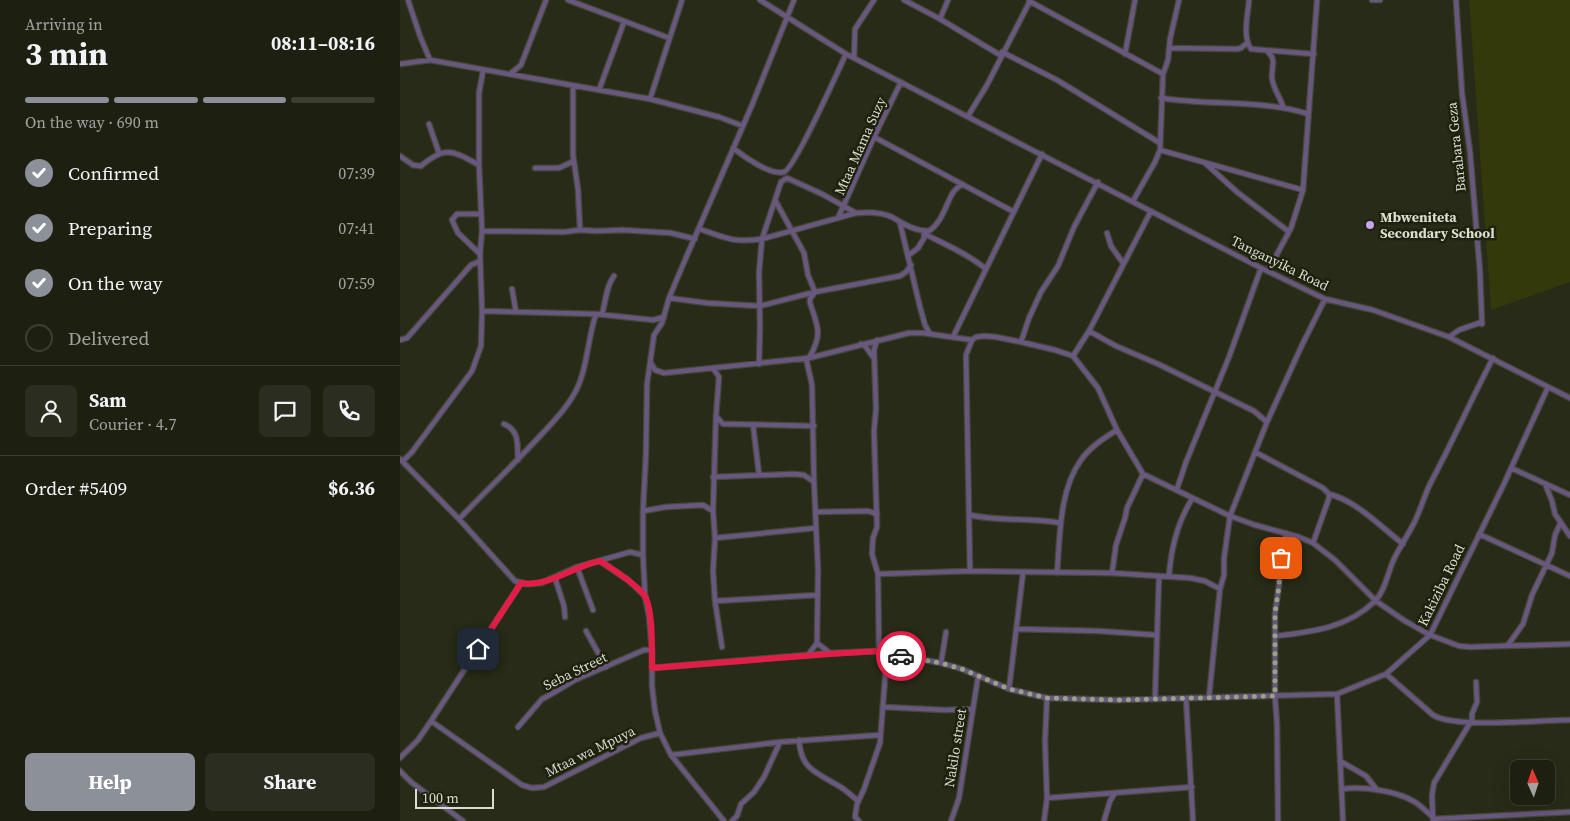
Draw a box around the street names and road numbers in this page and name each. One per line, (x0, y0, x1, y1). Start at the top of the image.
street label: Mtaa Mama Suzy (829, 93, 891, 198)
street label: Barabara Geza (1441, 100, 1471, 193)
street label: Tanganyika Road (1228, 231, 1332, 295)
street label: Kakiziba Road (1413, 541, 1469, 629)
street label: Seba Street (540, 647, 611, 695)
street label: Nakilo street (939, 707, 971, 789)
street label: Mtaa wa Mpuya (542, 720, 639, 781)

